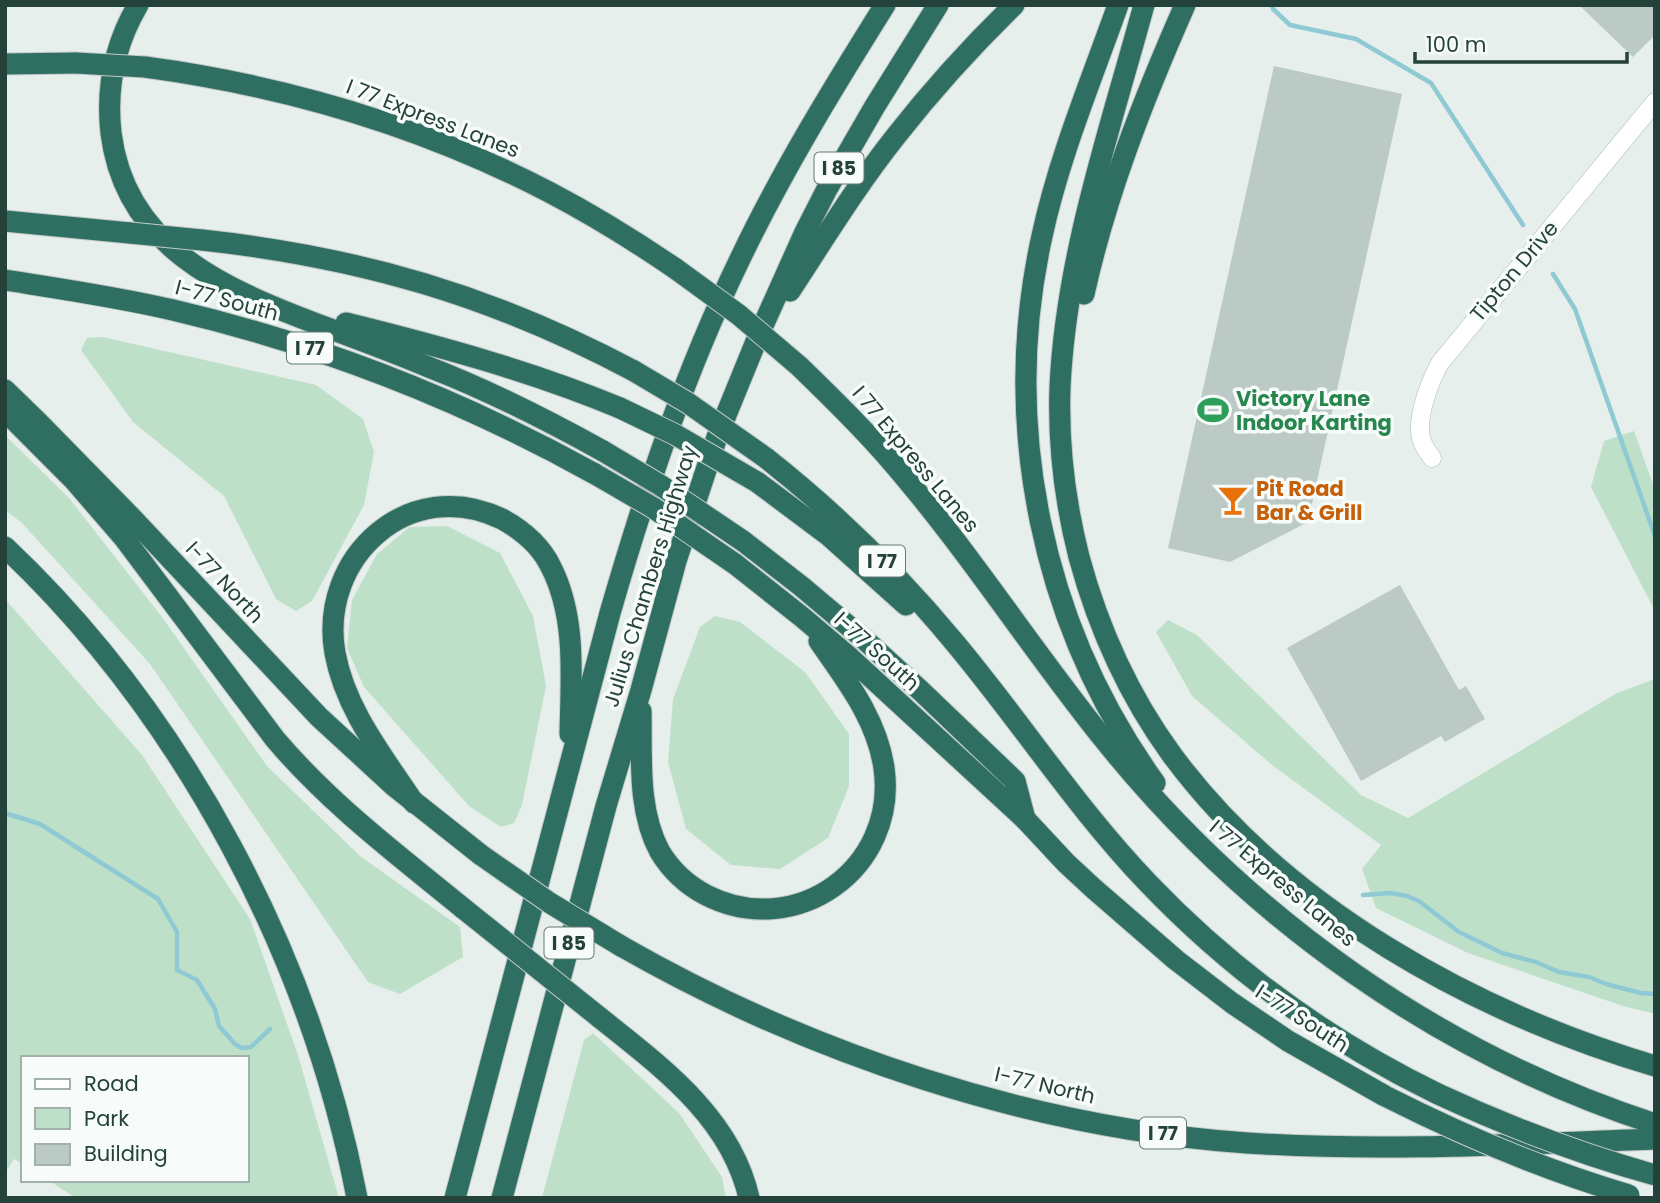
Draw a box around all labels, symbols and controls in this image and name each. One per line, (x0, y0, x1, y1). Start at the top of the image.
scale bar (1415, 21, 1627, 65)
text: 100 m (1426, 30, 1486, 59)
street label: I 77 Express Lanes (342, 72, 524, 164)
road number: I 85 (814, 152, 864, 184)
street label: Tipton Drive (1463, 214, 1565, 328)
street label: I-77 South (172, 272, 282, 328)
road number: I 77 (287, 332, 333, 364)
street label: I 77 Express Lanes (846, 379, 986, 539)
place label: Victory Lane Indoor Karting (1236, 384, 1392, 437)
sports icon: Victory Lane Indoor Karting (1196, 393, 1230, 427)
street label: Julius Chambers Highway (596, 441, 704, 711)
place label: Pit Road Bar & Grill (1256, 474, 1362, 527)
bar icon: Pit Road Bar & Grill (1216, 483, 1250, 517)
street label: I-77 North (179, 535, 271, 629)
road number: I 77 (859, 546, 905, 576)
street label: I-77 South (828, 605, 926, 697)
street label: I 77 Express Lanes (1203, 813, 1363, 953)
road number: I 85 (544, 928, 594, 959)
street label: I-77 South (1250, 977, 1354, 1059)
legend (21, 1056, 248, 1182)
street label: I-77 North (992, 1059, 1098, 1111)
text: Road (84, 1069, 139, 1098)
text: Park (84, 1104, 129, 1133)
road number: I 77 (1140, 1118, 1186, 1148)
text: Building (84, 1139, 168, 1168)

